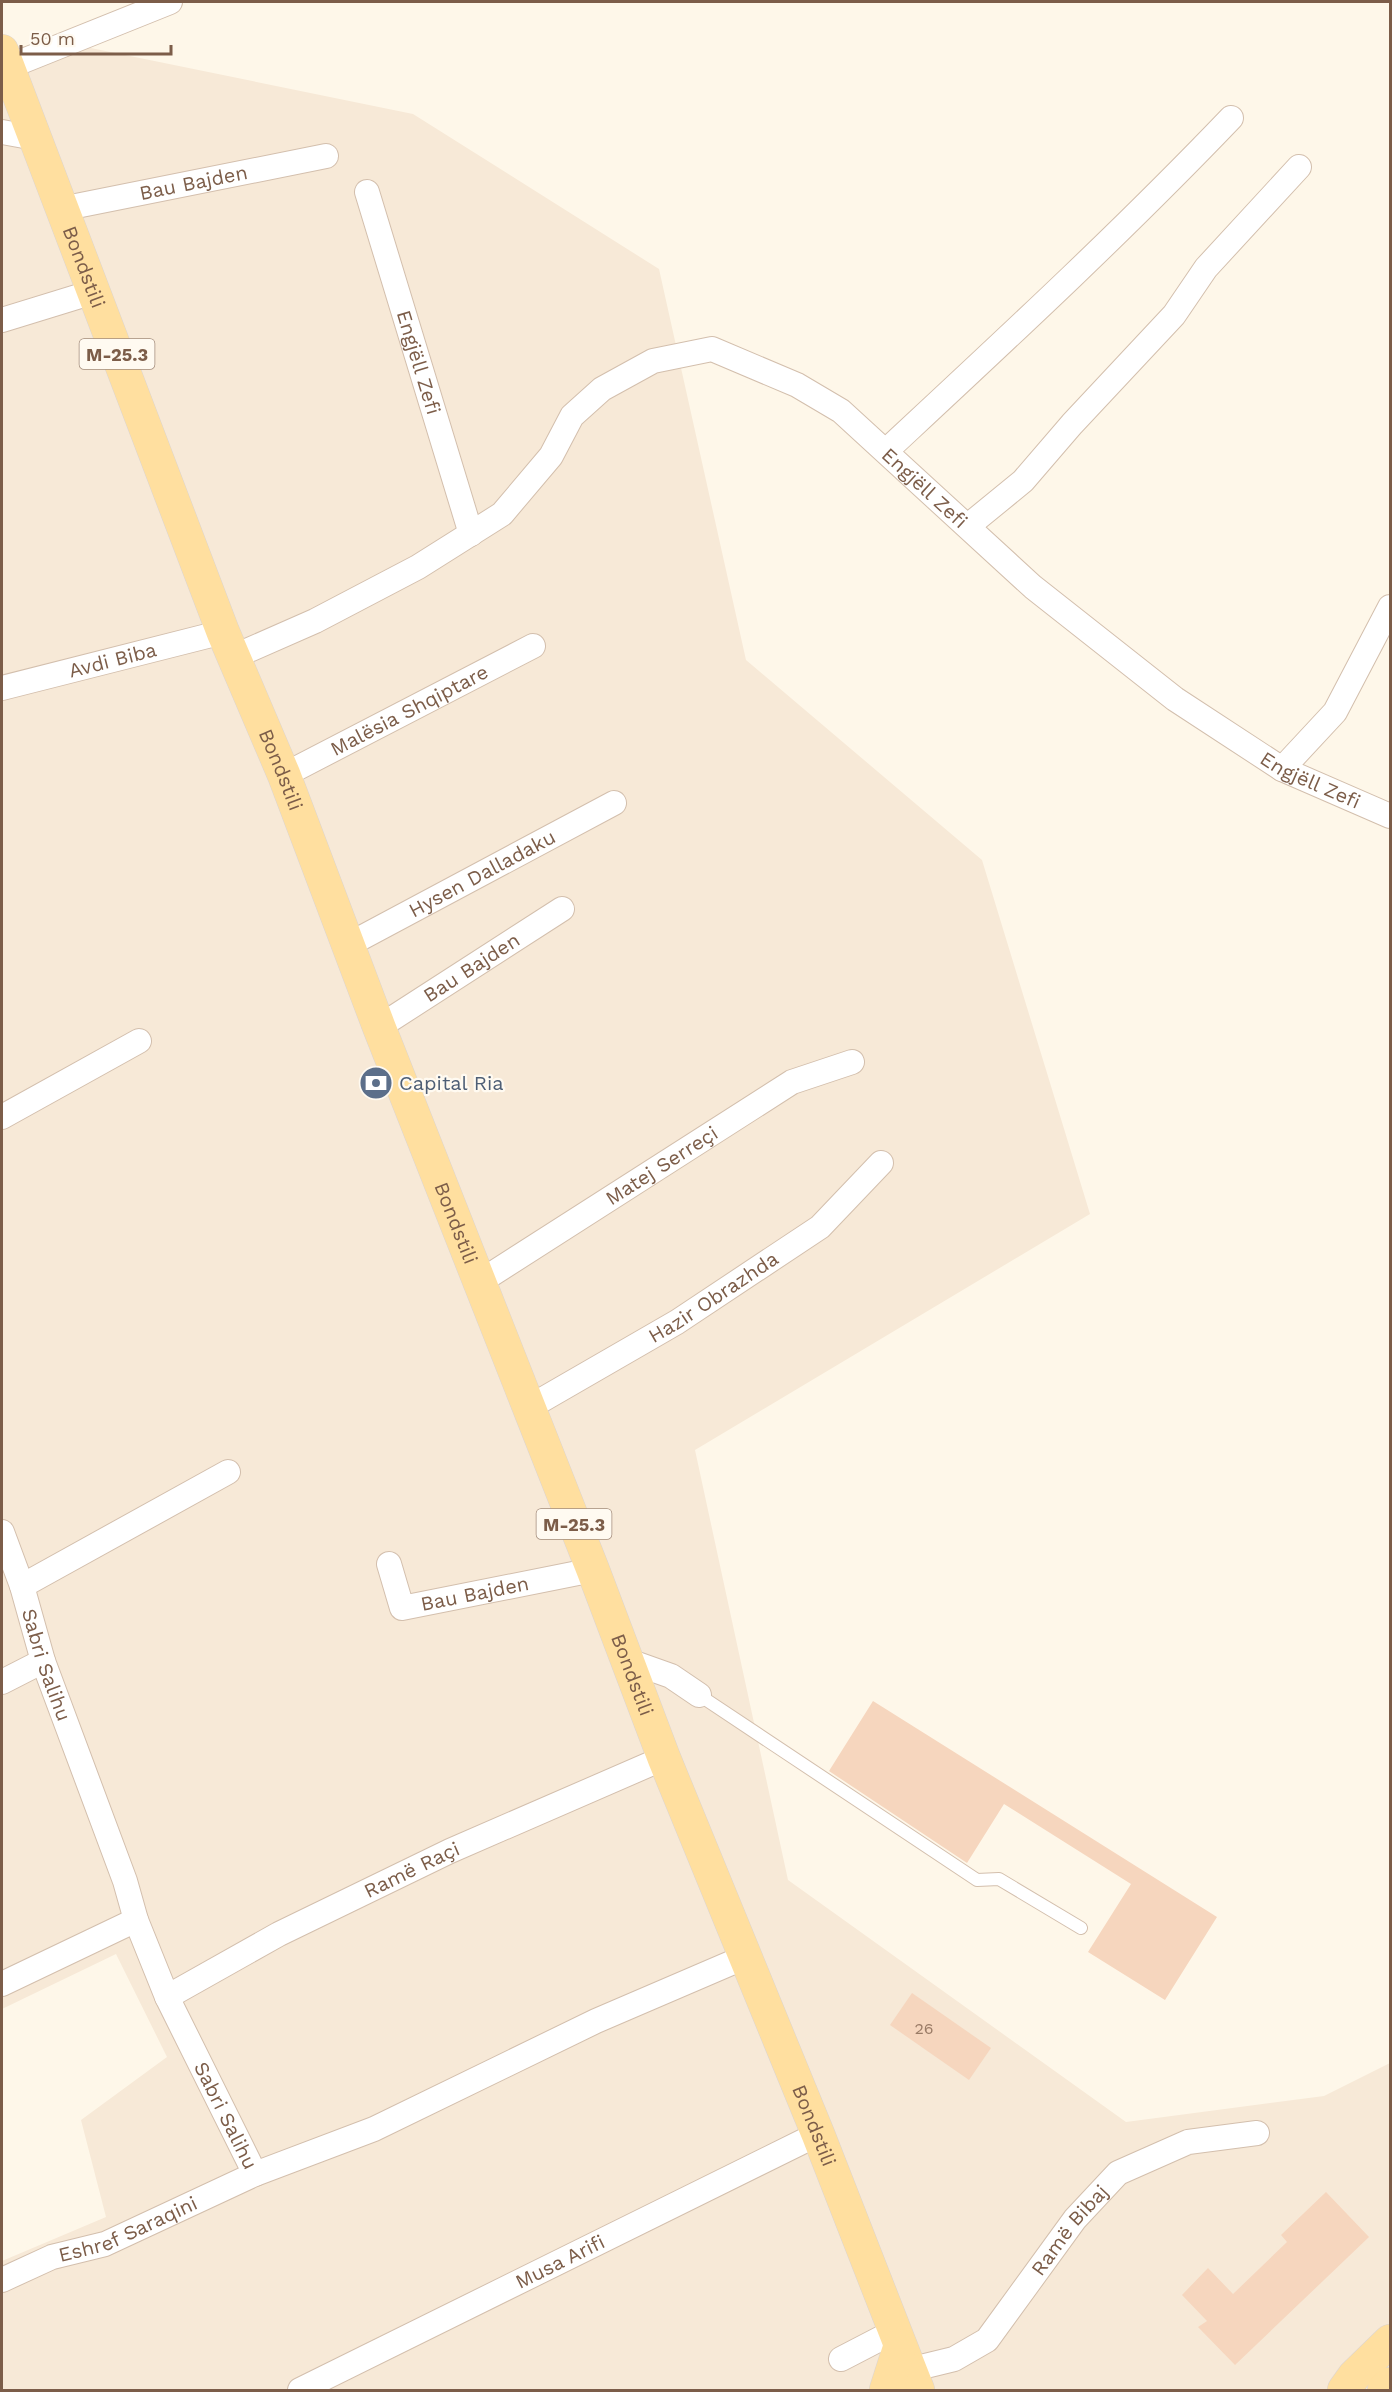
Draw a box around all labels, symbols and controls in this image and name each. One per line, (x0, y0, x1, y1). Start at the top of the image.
scale bar (21, 18, 171, 56)
text: 50 m (30, 28, 75, 49)
street label: Bau Bajden (137, 160, 250, 205)
street label: Bondstili (58, 223, 111, 311)
street label: Engjëll Zefi (392, 307, 446, 417)
road number: M-25.3 (80, 339, 154, 369)
street label: Engjëll Zefi (877, 442, 973, 533)
street label: Avdi Biba (66, 637, 159, 683)
street label: Malësia Shqiptare (326, 659, 492, 761)
street label: Bondstili (254, 725, 308, 814)
street label: Engjëll Zefi (1256, 746, 1364, 814)
street label: Hysen Dalladaku (405, 824, 560, 922)
street label: Bau Bajden (419, 928, 524, 1007)
bank icon: Capital Ria (358, 1065, 394, 1101)
place label: Capital Ria (399, 1071, 504, 1095)
street label: Matej Serreçi (601, 1121, 722, 1210)
street label: Bondstili (429, 1179, 483, 1267)
street label: Hazir Obrazhda (644, 1246, 783, 1348)
road number: M-25.3 (536, 1509, 612, 1539)
street label: Bau Bajden (419, 1571, 531, 1616)
street label: Sabri Salihu (17, 1606, 76, 1724)
street label: Bondstili (606, 1630, 659, 1719)
street label: Ramë Raçi (360, 1836, 463, 1903)
house number: 26 (914, 2019, 934, 2038)
street label: Sabri Salihu (189, 2058, 263, 2173)
street label: Bondstili (787, 2081, 841, 2170)
street label: Ramë Bibaj (1026, 2180, 1113, 2280)
street label: Eshref Saraqini (56, 2191, 201, 2267)
street label: Musa Arifi (511, 2229, 609, 2294)

